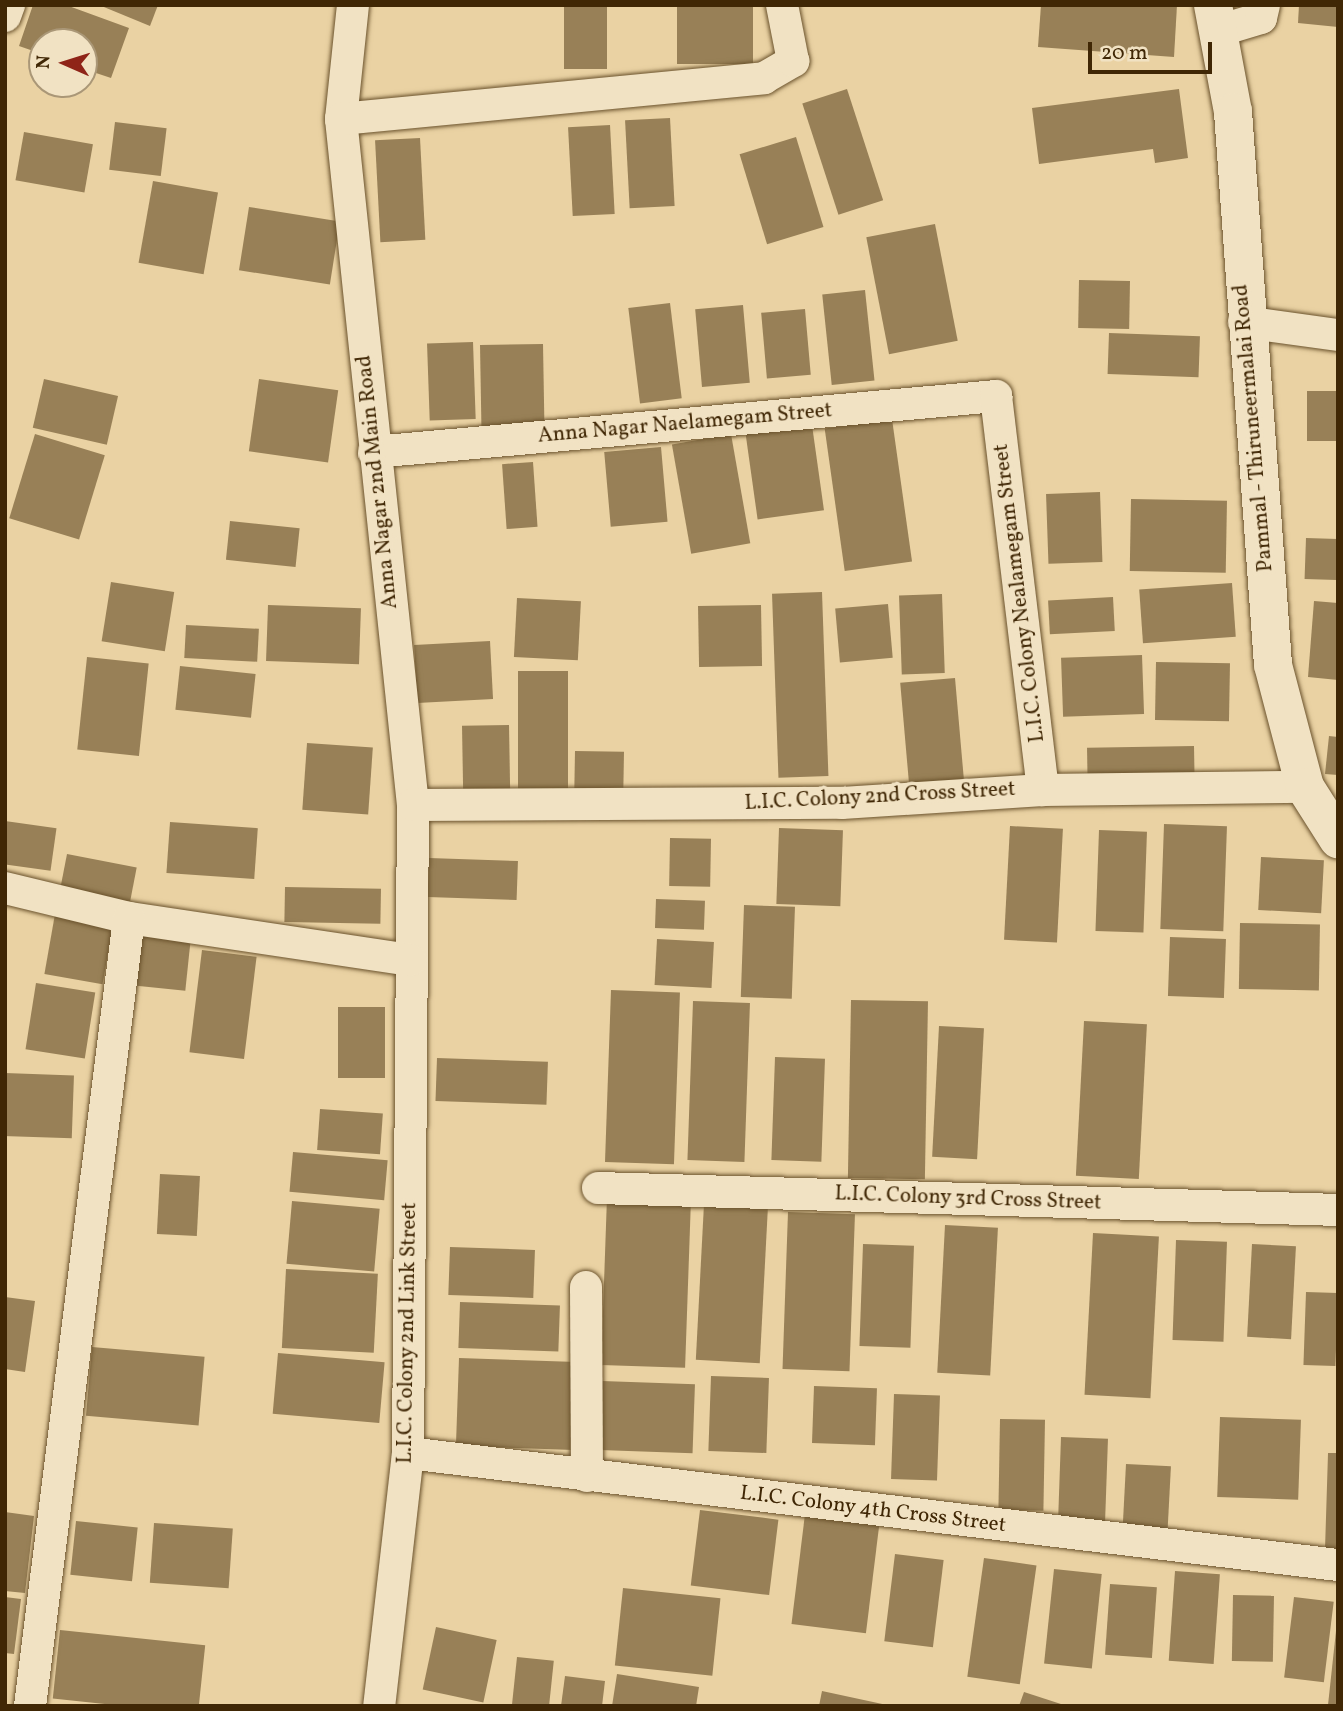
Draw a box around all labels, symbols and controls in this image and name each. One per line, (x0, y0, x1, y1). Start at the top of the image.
north arrow (28, 28, 98, 98)
scale bar (1091, 28, 1215, 72)
text: 20 m (1101, 39, 1147, 68)
text: N (31, 54, 57, 70)
street label: Pammal - Thiruneermalai Road (1229, 282, 1279, 574)
street label: Anna Nagar 2nd Main Road (352, 354, 404, 610)
street label: Anna Nagar Naelamegam Street (537, 399, 833, 449)
street label: L.I.C. Colony Nealamegam Street (989, 442, 1051, 744)
street label: L.I.C. Colony 2nd Cross Street (744, 777, 1016, 817)
street label: L.I.C. Colony 3rd Cross Street (834, 1182, 1102, 1216)
street label: L.I.C. Colony 2nd Link Street (393, 1202, 423, 1464)
street label: L.I.C. Colony 4th Cross Street (738, 1481, 1008, 1539)

